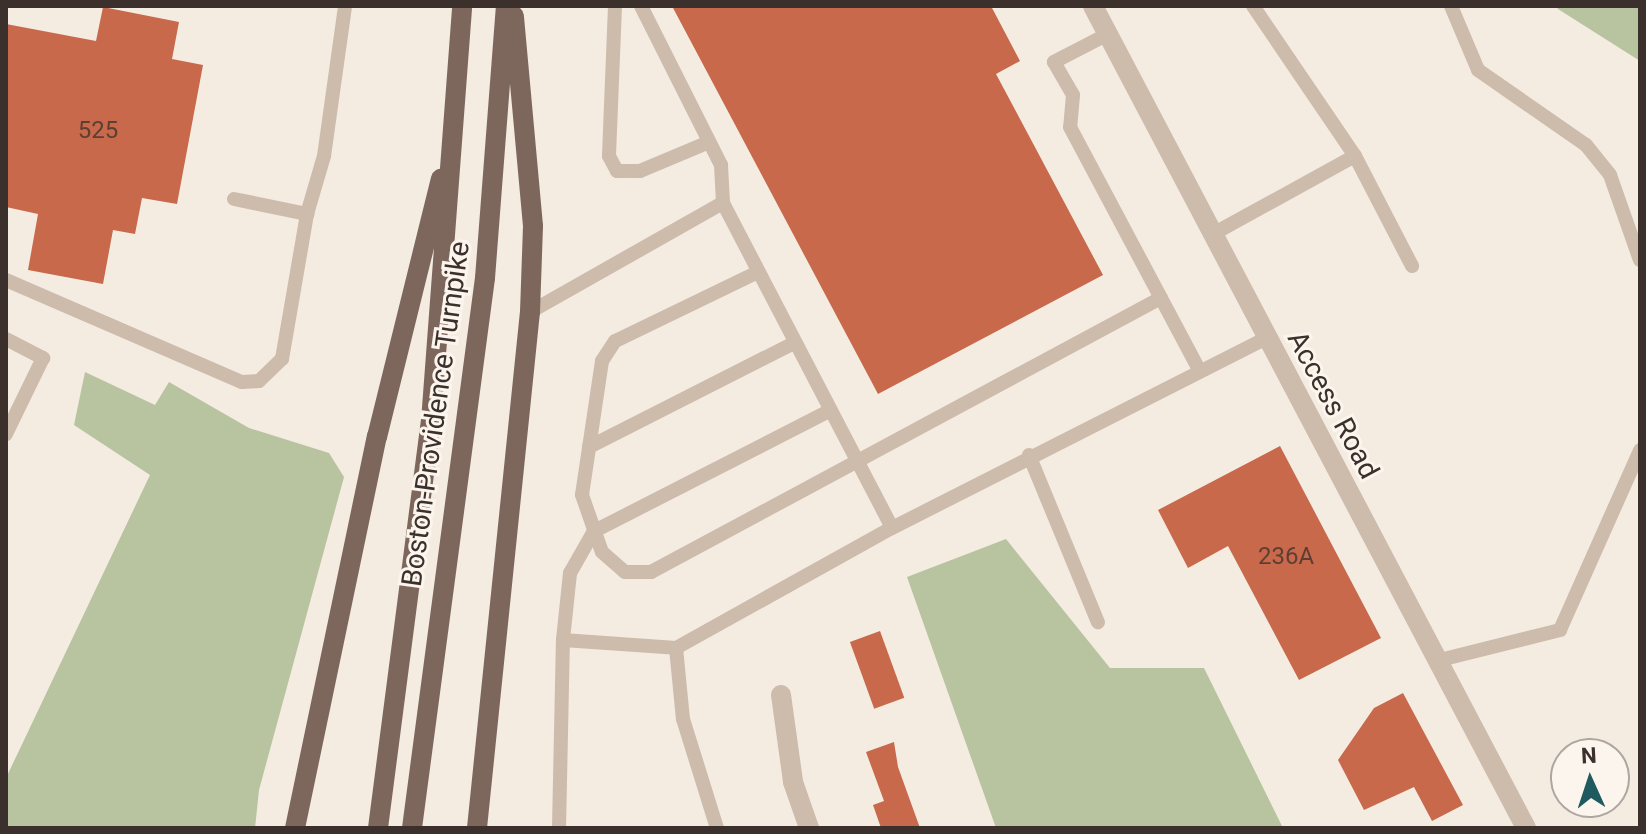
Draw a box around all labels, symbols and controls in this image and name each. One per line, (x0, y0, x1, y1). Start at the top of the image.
house number: 525 (78, 117, 118, 145)
street label: Boston-Providence Turnpike (395, 239, 477, 589)
street label: Access Road (1280, 325, 1386, 485)
house number: 236A (1258, 543, 1314, 571)
north arrow (1550, 738, 1630, 818)
text: N (1580, 743, 1597, 768)

